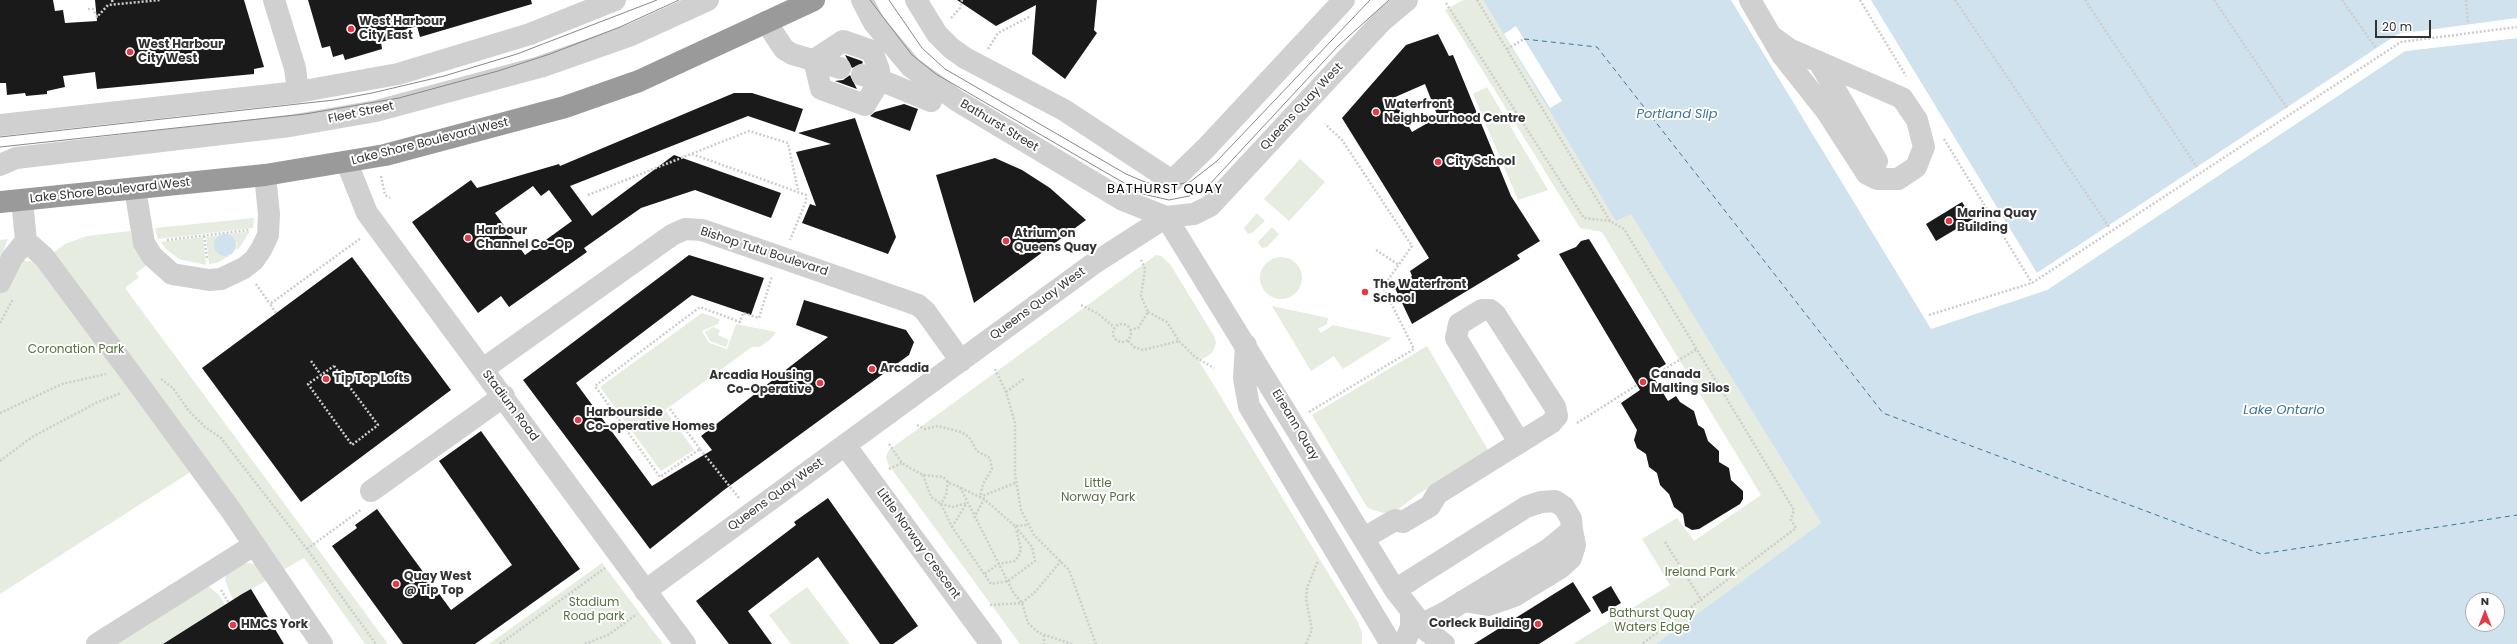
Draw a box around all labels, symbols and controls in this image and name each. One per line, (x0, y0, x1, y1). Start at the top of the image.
scale bar (2377, 12, 2433, 38)
place label: West Harbour City East (359, 15, 444, 43)
text: 20 m (2382, 18, 2412, 35)
marker: West Harbour City East (346, 24, 356, 34)
place label: West Harbour City West (138, 38, 223, 66)
marker: West Harbour City West (125, 47, 135, 57)
street label: Queens Quay West (1258, 60, 1346, 154)
street label: Bathurst Street (957, 97, 1041, 155)
place label: Waterfront Neighbourhood Centre (1384, 98, 1525, 126)
street label: Fleet Street (327, 99, 395, 127)
marker: Waterfront Neighbourhood Centre (1371, 107, 1381, 117)
water label: Portland Slip (1636, 107, 1718, 123)
street label: Lake Shore Boulevard West (350, 116, 510, 168)
place label: City School (1446, 155, 1515, 169)
marker: City School (1433, 157, 1443, 167)
street label: Lake Shore Boulevard West (29, 175, 191, 207)
district label: BATHURST QUAY (1107, 182, 1223, 198)
place label: Marina Quay Building (1957, 207, 2037, 235)
marker: Marina Quay Building (1944, 216, 1954, 226)
place label: Harbour Channel Co-Op (476, 224, 572, 252)
street label: Bishop Tutu Boulevard (698, 225, 830, 279)
place label: Atrium on Queens Quay (1014, 227, 1097, 255)
marker: Harbour Channel Co-Op (463, 233, 473, 243)
marker: Atrium on Queens Quay (1001, 236, 1011, 246)
street label: Queens Quay West (988, 265, 1088, 343)
place label: The Waterfront School (1373, 278, 1466, 306)
marker: The Waterfront School (1360, 287, 1370, 297)
park label: Coronation Park (28, 343, 124, 357)
place label: Arcadia (880, 362, 929, 376)
marker: Arcadia (867, 364, 877, 374)
street label: Stadium Road (479, 368, 541, 444)
place label: Canada Malting Silos (1651, 368, 1730, 396)
place label: Arcadia Housing Co-Operative (709, 369, 812, 397)
place label: Tip Top Lofts (334, 372, 410, 386)
marker: Tip Top Lofts (321, 374, 331, 384)
marker: Canada Malting Silos (1638, 377, 1648, 387)
marker: Arcadia Housing Co-Operative (815, 378, 825, 388)
street label: Eireann Quay (1268, 387, 1322, 463)
water label: Lake Ontario (2243, 403, 2325, 419)
place label: Harbourside Co-operative Homes (586, 406, 715, 434)
marker: Harbourside Co-operative Homes (573, 415, 583, 425)
street label: Queens Quay West (726, 456, 826, 534)
park label: Little Norway Park (1061, 477, 1135, 505)
street label: Little Norway Crescent (873, 486, 963, 602)
park label: Ireland Park (1665, 566, 1735, 580)
place label: Quay West @ Tip Top (404, 570, 471, 598)
marker: Quay West @ Tip Top (391, 579, 401, 589)
north arrow (2465, 592, 2505, 632)
text: N (2481, 593, 2489, 609)
park label: Stadium Road park (563, 596, 625, 624)
park label: Bathurst Quay Waters Edge (1609, 607, 1695, 635)
place label: Corleck Building (1429, 617, 1530, 631)
place label: HMCS York (241, 618, 308, 632)
marker: Corleck Building (1533, 619, 1543, 629)
marker: HMCS York (228, 620, 238, 630)

